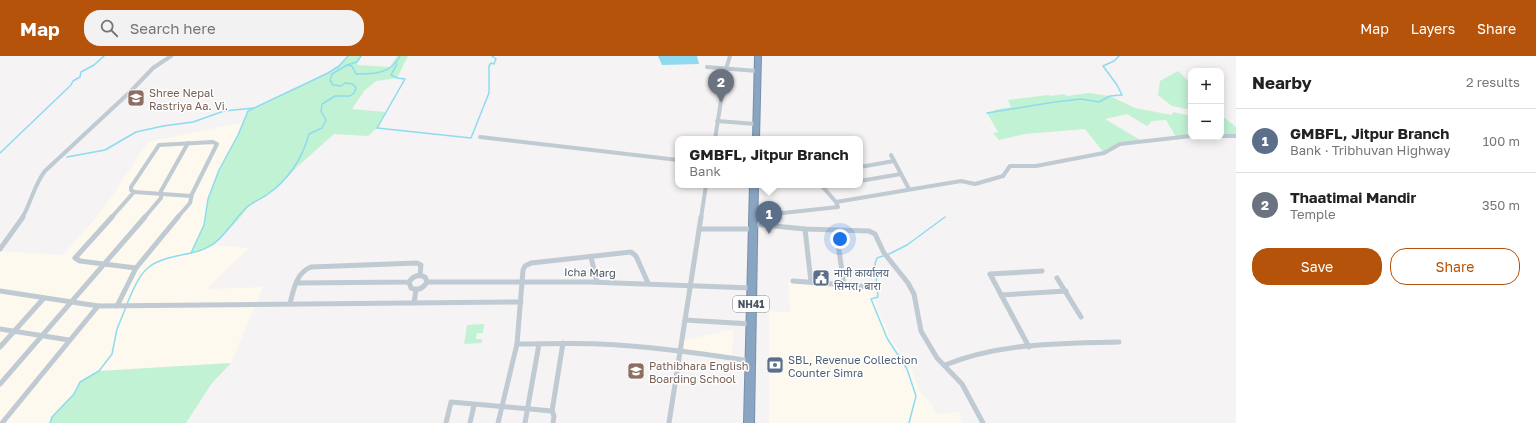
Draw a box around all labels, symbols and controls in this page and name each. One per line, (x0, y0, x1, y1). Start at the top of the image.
search box (84, 10, 364, 46)
text: Map (20, 17, 60, 40)
icon: search (98, 17, 120, 39)
text: Search here (130, 19, 216, 37)
text: Map (1360, 20, 1389, 37)
text: Layers (1411, 20, 1455, 37)
text: Share (1477, 20, 1516, 37)
map controls (1188, 68, 1224, 140)
button: + (1188, 68, 1224, 104)
pin: 2 (708, 69, 734, 102)
text: Nearby (1252, 72, 1312, 93)
text: 2 results (1466, 74, 1520, 90)
place label: Shree Nepal Rastriya Aa. Vi. (149, 86, 228, 112)
school or university icon: Shree Nepal Rastriya Aa. Vi. (126, 88, 146, 108)
button: − (1188, 104, 1224, 140)
text: GMBFL, Jitpur Branch (1290, 124, 1449, 142)
text: 1 (1262, 133, 1268, 149)
text: 100 m (1483, 133, 1520, 149)
popup (675, 136, 863, 188)
text: Bank · Tribhuvan Highway (1290, 142, 1450, 158)
text: GMBFL, Jitpur Branch (689, 145, 849, 163)
text: Bank (689, 163, 721, 179)
text: Thaatimai Mandir (1290, 188, 1416, 206)
text: 2 (1261, 197, 1269, 213)
text: 350 m (1482, 197, 1520, 213)
pin: 1 (756, 201, 782, 234)
text: Temple (1290, 206, 1336, 222)
your location (830, 229, 850, 249)
button: Save (1252, 248, 1382, 285)
button: Share (1390, 248, 1520, 285)
street label: Icha Marg (564, 265, 616, 279)
place label: नापी कार्यालय सिमरा, बारा (834, 266, 890, 292)
public building icon: नापी कार्यालय सिमरा, बारा (811, 268, 831, 288)
road number: NH41 (733, 296, 769, 312)
place label: SBL, Revenue Collection Counter Simra (788, 353, 917, 379)
bank icon: SBL, Revenue Collection Counter Simra (765, 355, 785, 375)
place label: Pathibhara English Boarding School (649, 359, 749, 385)
school or university icon: Pathibhara English Boarding School (626, 361, 646, 381)

